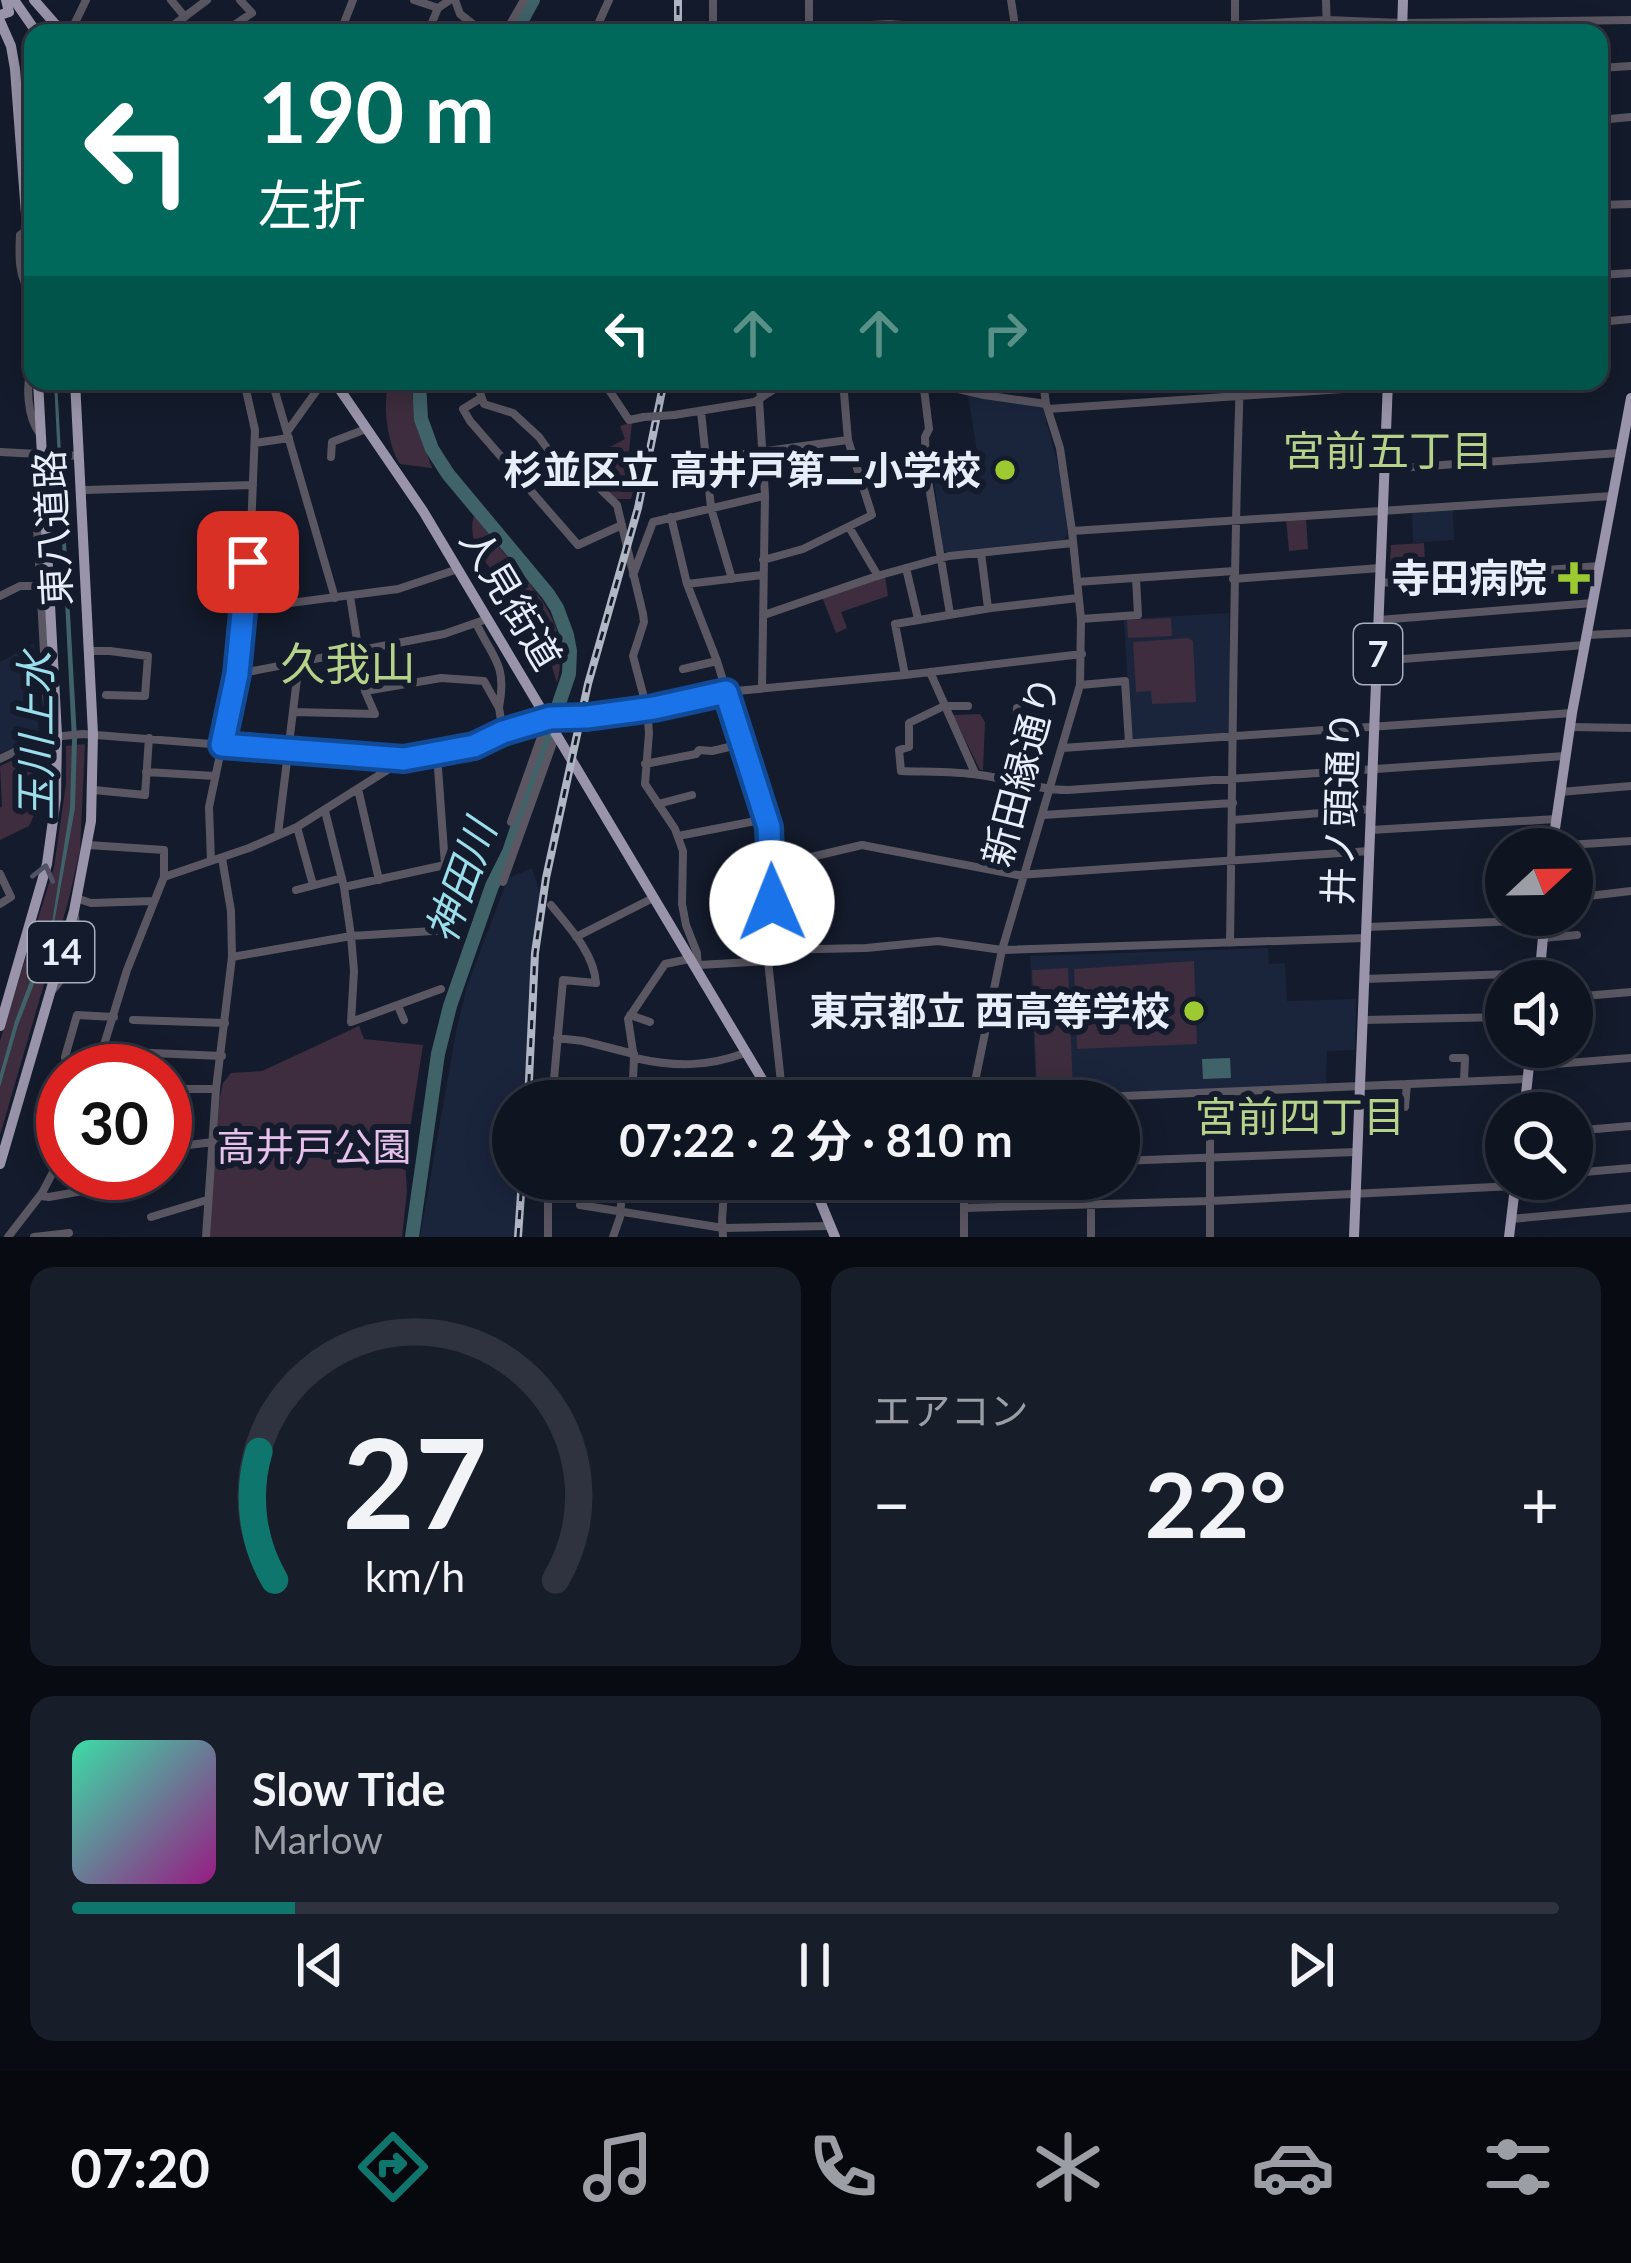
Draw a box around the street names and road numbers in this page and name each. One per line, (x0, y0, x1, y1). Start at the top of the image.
street label: 東八道路 (25, 449, 79, 607)
street label: 人見街道 (452, 520, 572, 677)
road number: 7 (1354, 624, 1402, 684)
street label: 新田縁通り (973, 671, 1067, 871)
street label: 井ノ頭通り (1314, 710, 1366, 906)
road number: 14 (28, 922, 94, 982)

